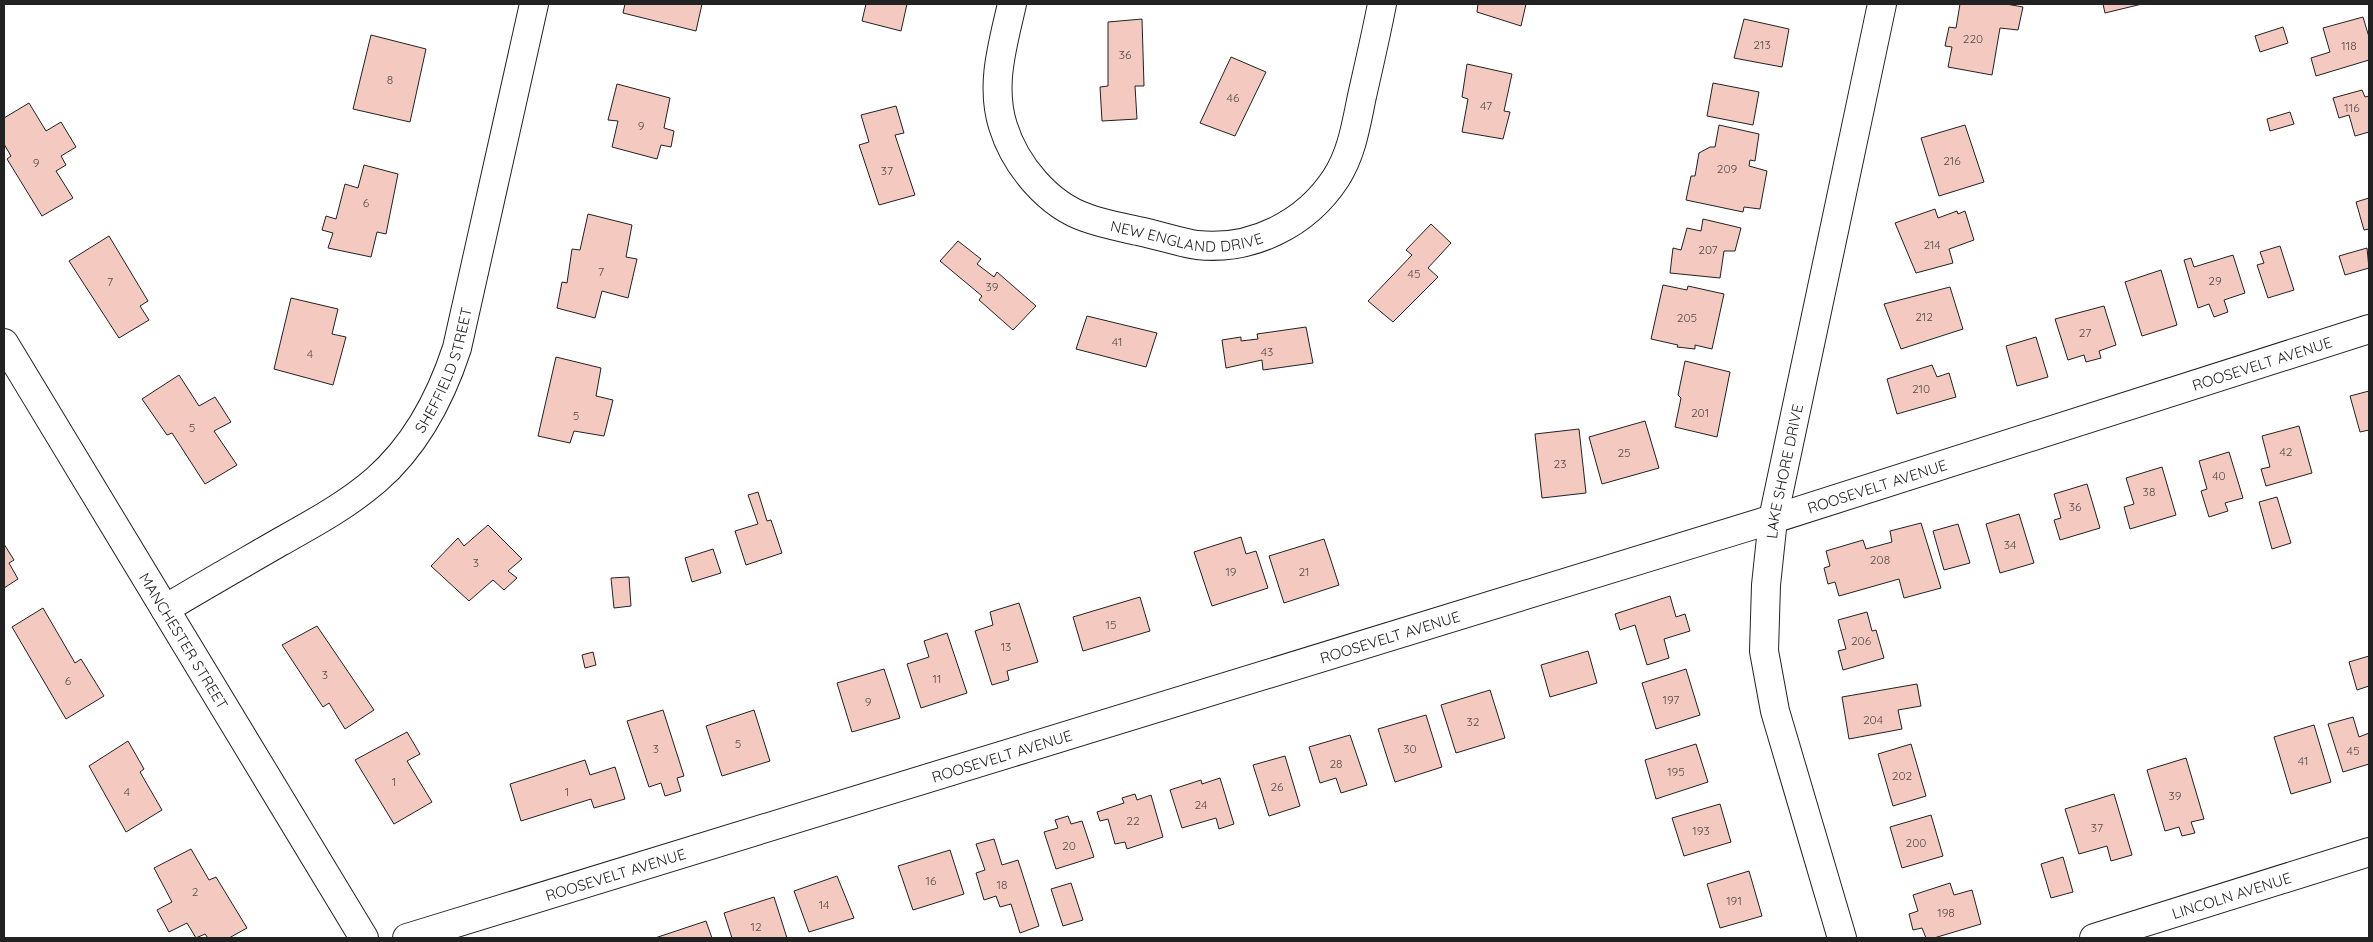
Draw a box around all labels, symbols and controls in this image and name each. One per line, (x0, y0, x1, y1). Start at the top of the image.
house number: 220 (1963, 31, 1983, 46)
house number: 213 (1753, 37, 1771, 52)
house number: 118 (2341, 38, 2357, 53)
house number: 36 (1119, 47, 1132, 62)
house number: 8 (387, 72, 393, 87)
house number: 46 (1227, 90, 1240, 105)
house number: 47 (1480, 98, 1492, 113)
house number: 116 (2344, 100, 2360, 115)
house number: 9 (638, 118, 645, 133)
house number: 216 (1943, 153, 1961, 168)
house number: 9 (33, 155, 40, 170)
house number: 209 (1717, 161, 1738, 176)
house number: 37 (881, 163, 893, 178)
house number: 6 (363, 195, 370, 210)
street label: NEW ENGLAND DRIVE (1109, 216, 1265, 255)
house number: 214 (1923, 237, 1941, 252)
house number: 207 (1698, 242, 1718, 257)
house number: 7 (598, 264, 604, 279)
house number: 45 (1408, 266, 1420, 281)
house number: 29 (2208, 273, 2222, 288)
house number: 7 (107, 274, 113, 289)
house number: 39 (986, 279, 999, 294)
street label: SHEFFIELD STREET (410, 305, 475, 436)
house number: 212 (1915, 309, 1933, 324)
house number: 205 (1677, 310, 1697, 325)
house number: 27 (2079, 325, 2091, 340)
street label: ROOSEVELT AVENUE (2190, 332, 2334, 394)
house number: 41 (1112, 334, 1122, 349)
house number: 43 (1261, 344, 1273, 359)
house number: 4 (307, 346, 313, 361)
house number: 210 (1912, 381, 1930, 396)
street label: LAKE SHORE DRIVE (1761, 402, 1807, 540)
house number: 201 (1691, 405, 1709, 420)
house number: 5 (573, 408, 579, 423)
house number: 5 (189, 420, 195, 435)
house number: 42 (2280, 444, 2293, 459)
house number: 25 (1617, 445, 1631, 460)
street label: ROOSEVELT AVENUE (1805, 455, 1949, 517)
house number: 23 (1554, 456, 1566, 471)
house number: 40 (2212, 468, 2226, 483)
house number: 38 (2143, 484, 2155, 499)
house number: 36 (2069, 499, 2082, 514)
house number: 34 (2004, 537, 2016, 552)
house number: 208 (1870, 552, 1890, 567)
house number: 3 (473, 555, 479, 570)
house number: 19 (1225, 564, 1237, 579)
house number: 21 (1298, 564, 1310, 579)
street label: MANCHESTER STREET (136, 569, 233, 712)
street label: ROOSEVELT AVENUE (1317, 606, 1462, 667)
house number: 15 (1106, 617, 1116, 632)
house number: 206 (1851, 633, 1872, 648)
house number: 13 (1001, 639, 1011, 654)
house number: 3 (322, 667, 328, 682)
house number: 11 (933, 671, 941, 686)
house number: 6 (65, 673, 72, 688)
house number: 197 (1663, 692, 1679, 707)
house number: 9 (865, 694, 872, 709)
house number: 204 (1863, 712, 1883, 727)
house number: 32 (1467, 714, 1480, 729)
street label: ROOSEVELT AVENUE (929, 725, 1074, 786)
house number: 5 (735, 736, 741, 751)
house number: 3 (653, 741, 659, 756)
house number: 30 (1403, 741, 1417, 756)
house number: 45 (2347, 743, 2359, 758)
house number: 41 (2298, 753, 2308, 768)
house number: 28 (1329, 756, 1343, 771)
house number: 195 (1667, 764, 1685, 779)
house number: 202 (1892, 768, 1913, 783)
house number: 1 (392, 774, 396, 789)
house number: 26 (1270, 779, 1284, 794)
house number: 4 (124, 784, 130, 799)
house number: 1 (565, 784, 569, 799)
house number: 39 (2169, 788, 2182, 803)
house number: 24 (1195, 797, 1207, 812)
house number: 22 (1126, 813, 1140, 828)
house number: 37 (2091, 820, 2103, 835)
house number: 193 (1692, 823, 1710, 838)
house number: 200 (1906, 835, 1926, 850)
house number: 20 (1062, 838, 1076, 853)
street label: ROOSEVELT AVENUE (543, 844, 688, 905)
street label: LINCOLN AVENUE (2169, 867, 2293, 923)
house number: 16 (926, 873, 937, 888)
house number: 18 (997, 877, 1007, 892)
house number: 2 (192, 884, 199, 899)
house number: 191 (1726, 893, 1742, 908)
house number: 14 (819, 897, 829, 912)
house number: 198 (1937, 905, 1955, 920)
house number: 12 (750, 919, 762, 934)

